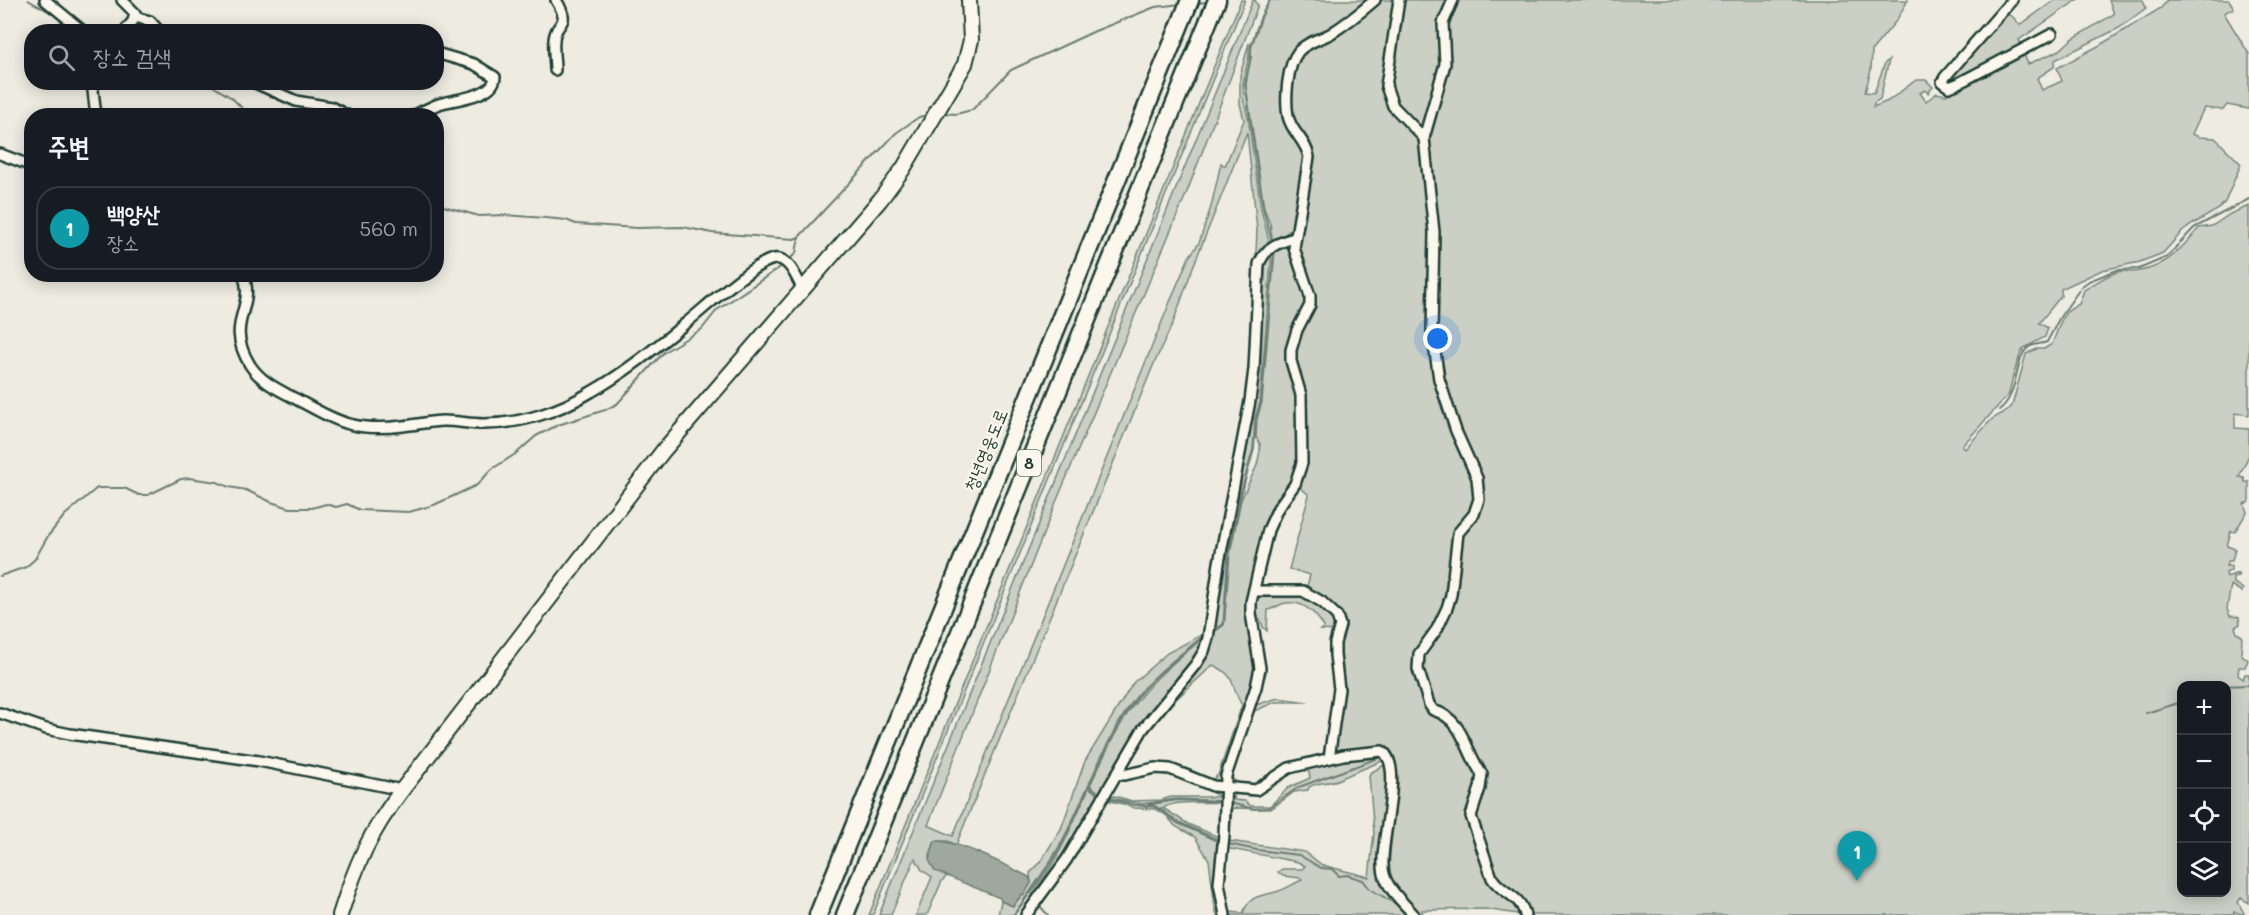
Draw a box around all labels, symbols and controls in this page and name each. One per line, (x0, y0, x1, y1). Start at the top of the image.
search box (24, 24, 444, 90)
icon: search (45, 41, 78, 74)
text: 장소 검색 (93, 42, 171, 71)
text: 주변 (48, 129, 90, 163)
text: 백양산 (107, 199, 160, 228)
text: 1 (65, 215, 74, 241)
text: 560 m (360, 215, 418, 241)
text: 장소 (107, 229, 139, 255)
your location (1423, 324, 1452, 353)
street label: 청년영웅도로 (958, 405, 1012, 494)
road number: 8 (1017, 450, 1041, 476)
map controls (2177, 681, 2231, 897)
button: + (2177, 681, 2231, 735)
button: − (2177, 735, 2231, 789)
button: locate (2177, 789, 2231, 843)
pin: 1 (1838, 832, 1876, 881)
button: layers (2177, 843, 2231, 897)

